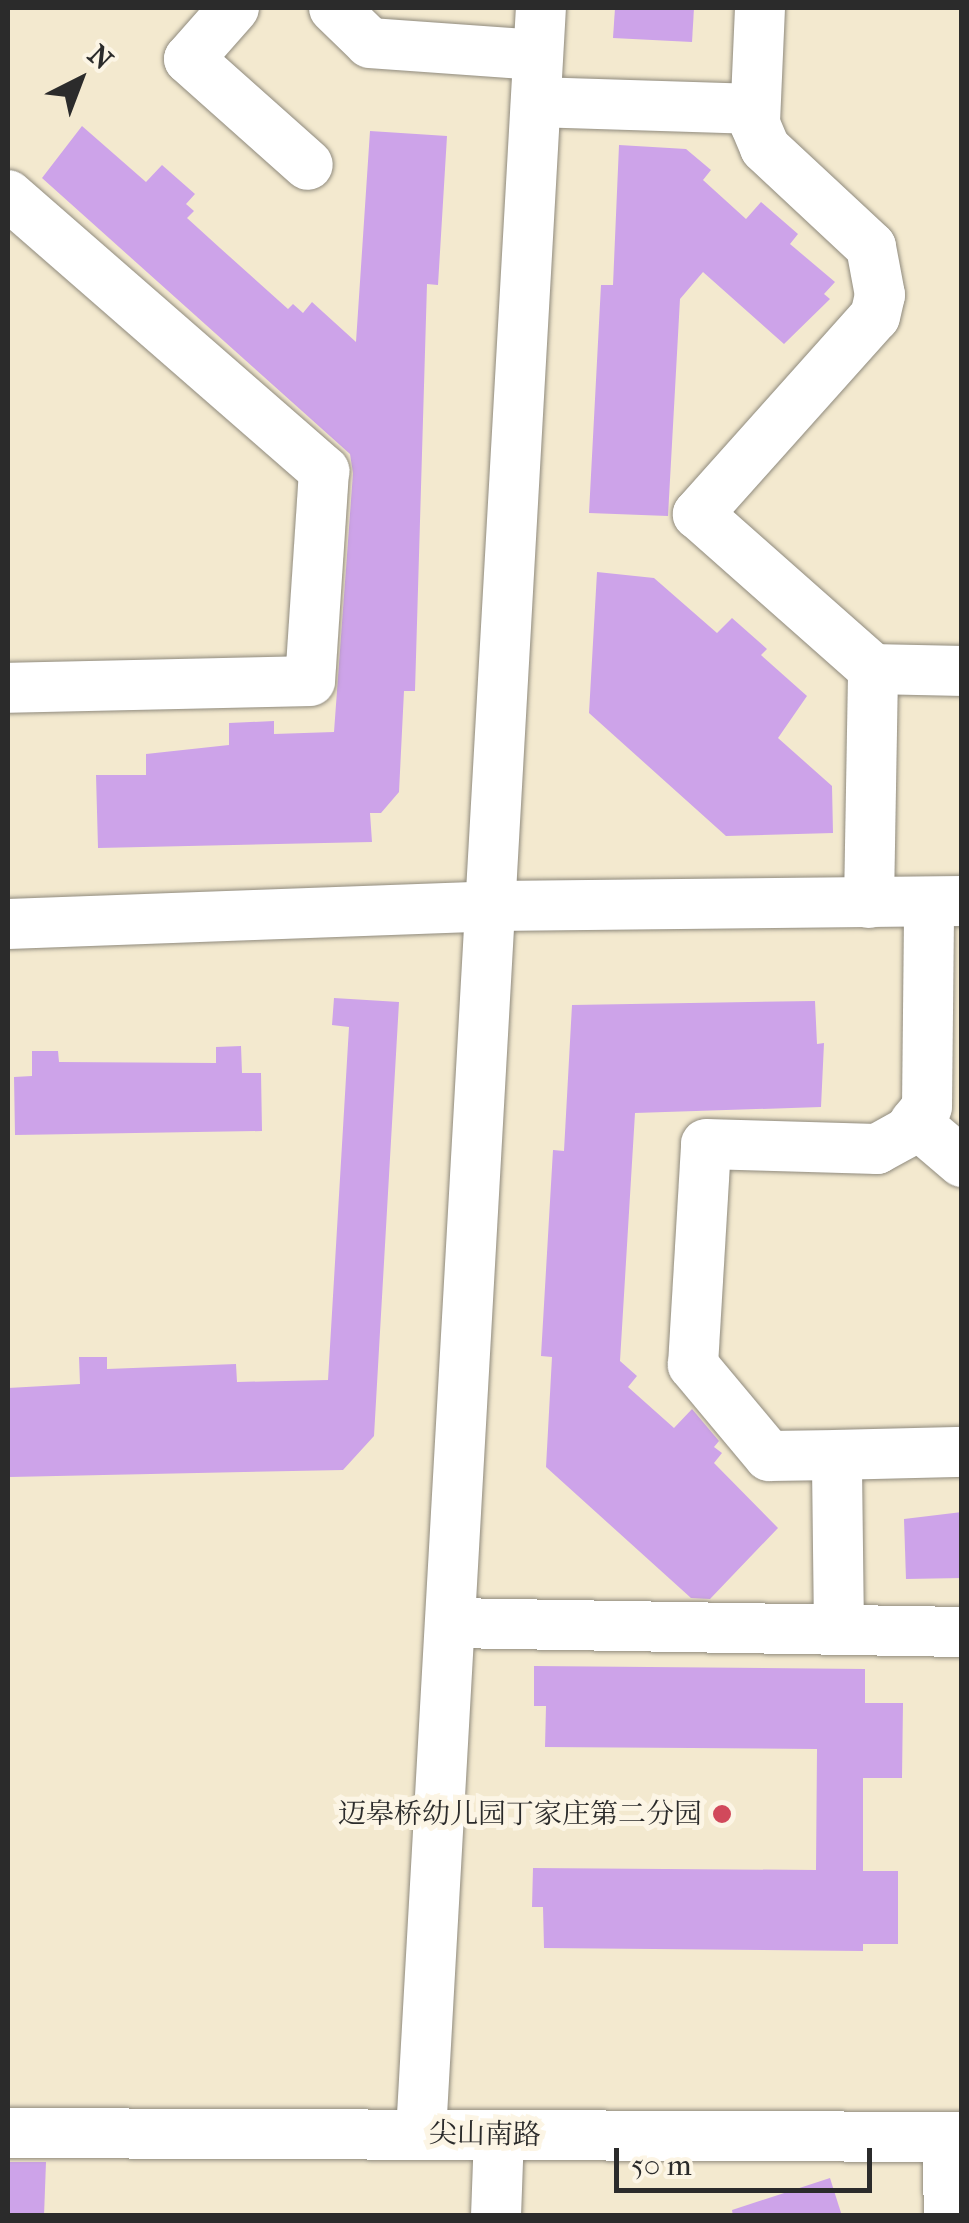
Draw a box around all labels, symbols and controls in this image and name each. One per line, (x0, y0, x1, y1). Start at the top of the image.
north arrow (30, 30, 130, 130)
text: N (81, 38, 119, 77)
place label: 迈皋桥幼儿园丁家庄第二分园 (338, 1797, 702, 1831)
marker: 迈皋桥幼儿园丁家庄第二分园 (711, 1803, 733, 1825)
street label: 尖山南路 (429, 2116, 541, 2152)
scale bar (619, 2128, 876, 2190)
text: 50 m (631, 2148, 692, 2183)

